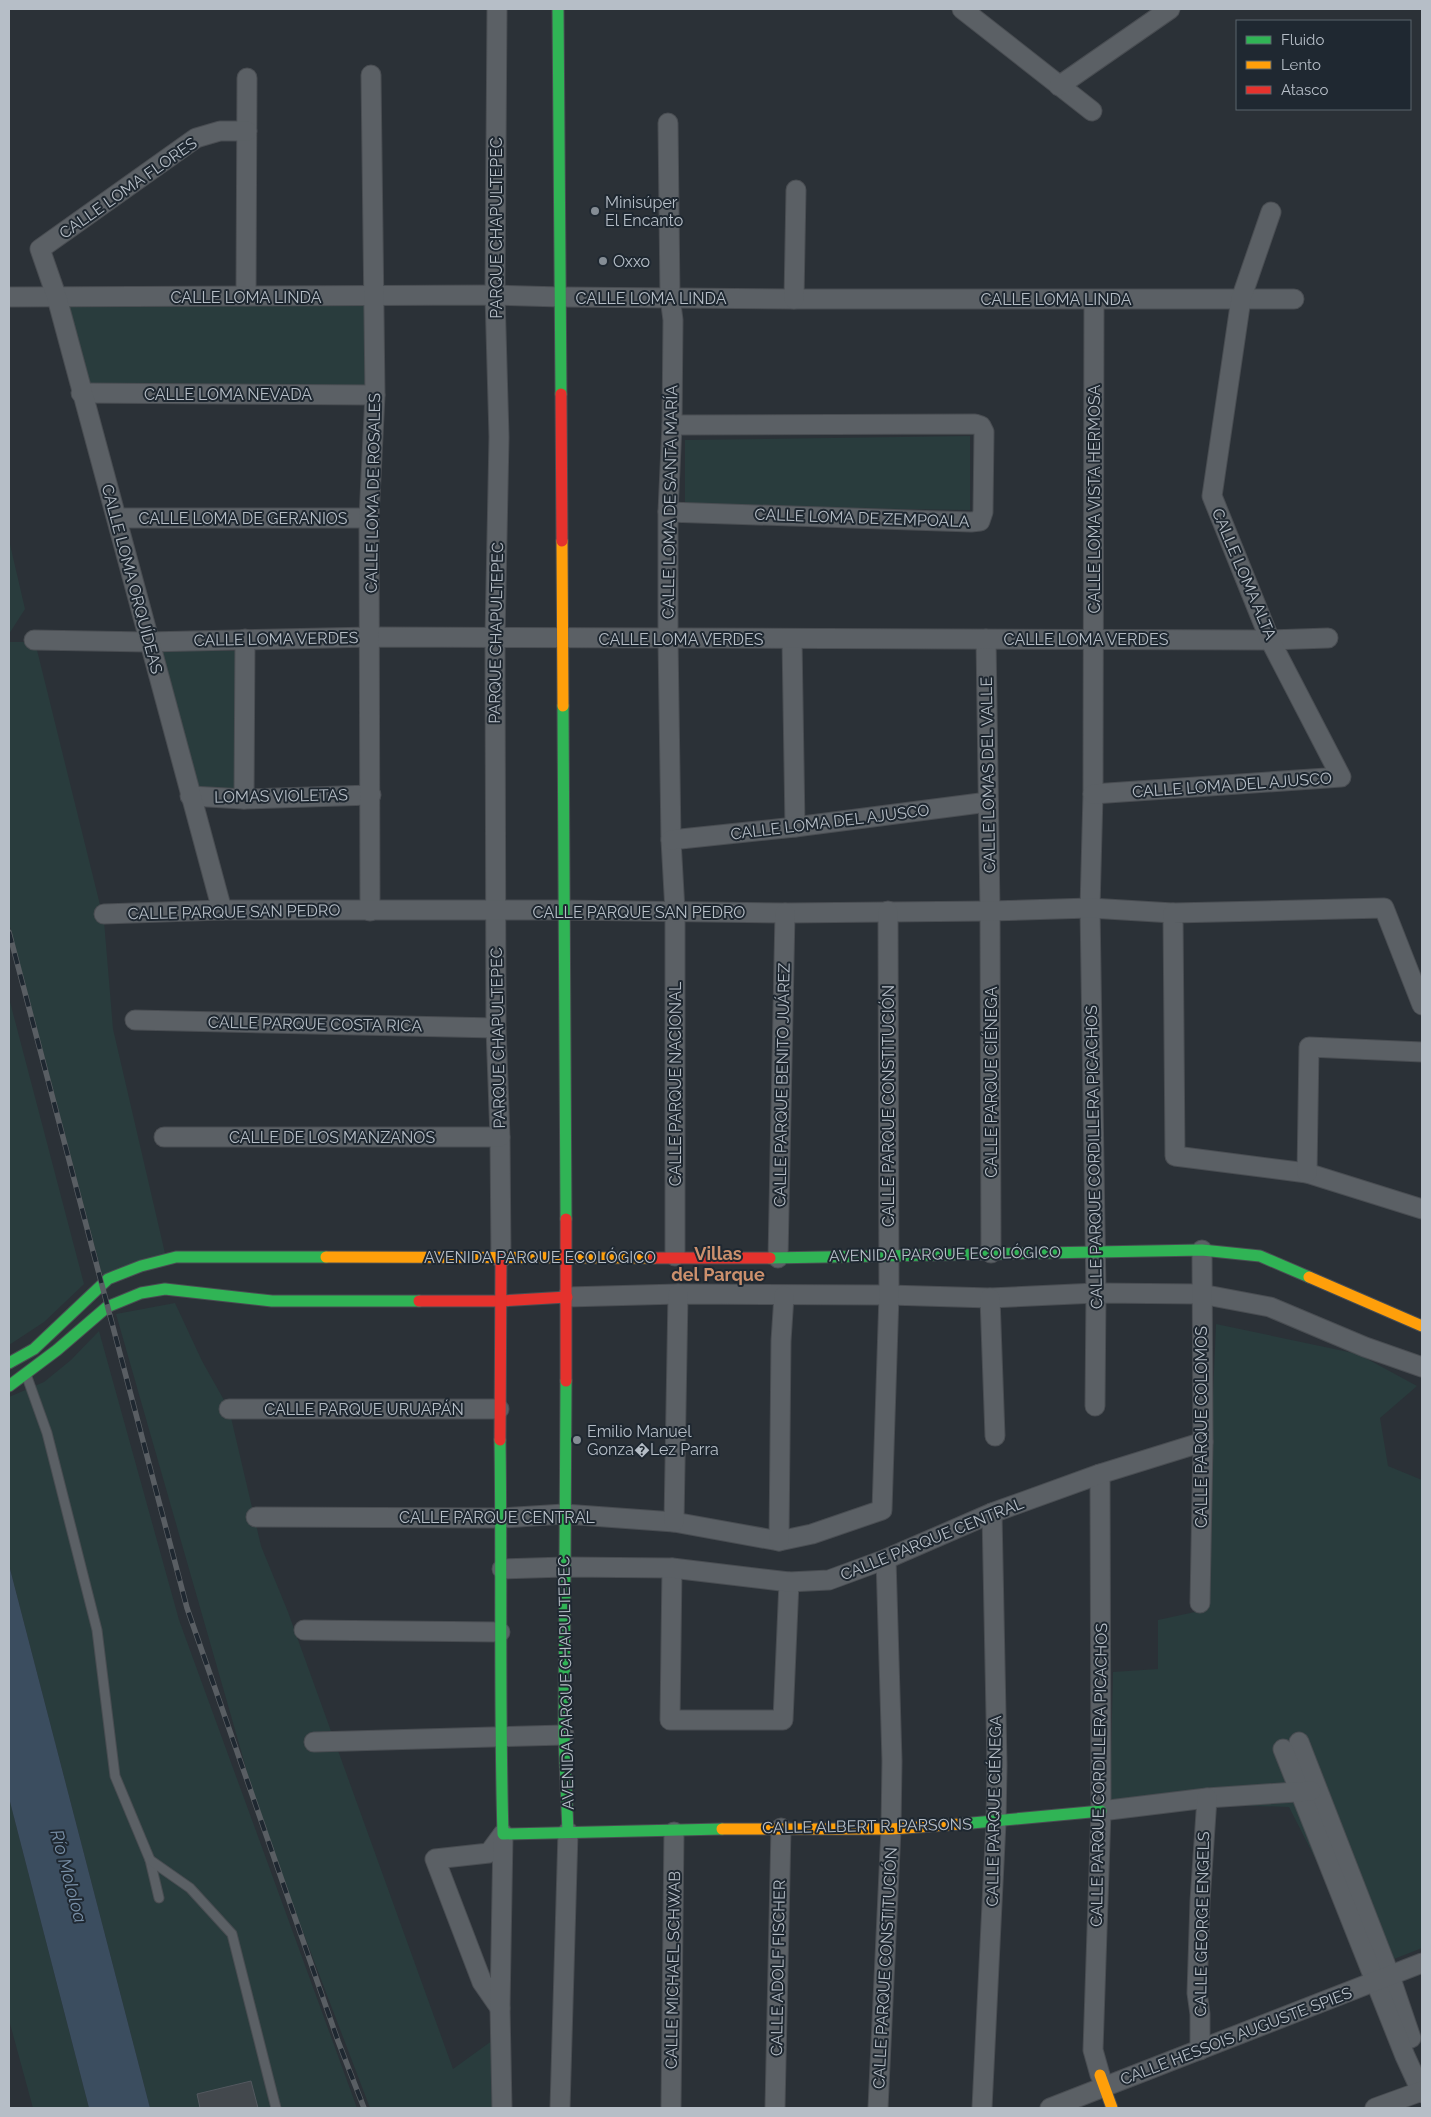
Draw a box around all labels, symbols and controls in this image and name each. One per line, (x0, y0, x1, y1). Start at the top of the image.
legend (1236, 20, 1411, 110)
text: Fluido (1281, 31, 1324, 49)
text: Lento (1281, 56, 1321, 74)
text: Atasco (1281, 81, 1328, 99)
street label: CALLE LOMA FLORES (56, 133, 201, 243)
street label: PARQUE CHAPULTEPEC (487, 137, 506, 319)
place label: Minisúper El Encanto (605, 193, 683, 230)
marker: Minisúper El Encanto (589, 205, 601, 217)
place label: Oxxo (613, 252, 650, 271)
marker: Oxxo (597, 255, 609, 267)
street label: CALLE LOMA LINDA (171, 288, 322, 307)
street label: CALLE LOMA LINDA (576, 289, 727, 308)
street label: CALLE LOMA LINDA (981, 290, 1132, 309)
street label: CALLE LOMA DE SANTA MARÍA (657, 384, 682, 619)
street label: CALLE LOMA VISTA HERMOSA (1085, 384, 1104, 613)
street label: CALLE LOMA NEVADA (144, 385, 312, 404)
street label: CALLE LOMA DE ROSALES (362, 392, 384, 593)
street label: CALLE LOMA ORQUÍDEAS (98, 482, 168, 676)
street label: CALLE LOMA DE ZEMPOALA (754, 505, 970, 531)
street label: CALLE LOMA ALTA (1208, 505, 1280, 643)
street label: CALLE LOMA DE GERANIOS (138, 509, 348, 528)
street label: PARQUE CHAPULTEPEC (485, 542, 507, 724)
street label: CALLE LOMA VERDES (193, 628, 359, 650)
street label: CALLE LOMA VERDES (599, 630, 764, 649)
street label: CALLE LOMA VERDES (1004, 630, 1169, 649)
street label: CALLE LOMAS DEL VALLE (977, 677, 999, 873)
street label: CALLE LOMA DEL AJUSCO (1131, 769, 1333, 801)
street label: LOMAS VIOLETAS (214, 785, 348, 807)
street label: CALLE LOMA DEL AJUSCO (729, 800, 931, 844)
street label: CALLE PARQUE SAN PEDRO (127, 901, 341, 923)
street label: CALLE PARQUE SAN PEDRO (533, 903, 745, 922)
street label: PARQUE CHAPULTEPEC (487, 947, 509, 1129)
street label: CALLE PARQUE BENITO JUÁREZ (769, 963, 794, 1207)
street label: CALLE PARQUE NACIONAL (666, 981, 685, 1186)
street label: CALLE PARQUE CONSTITUCIÓN (878, 985, 898, 1227)
street label: CALLE PARQUE CIÉNEGA (981, 986, 1001, 1178)
street label: CALLE PARQUE CORDILLERA PICACHOS (1082, 1005, 1106, 1309)
street label: CALLE PARQUE COSTA RICA (208, 1013, 422, 1035)
street label: CALLE DE LOS MANZANOS (229, 1128, 435, 1147)
street label: AVENIDA PARQUE ECOLÓGICO (829, 1241, 1061, 1266)
district label: Villas del Parque (671, 1243, 765, 1285)
street label: AVENIDA PARQUE ECOLÓGICO (424, 1247, 656, 1267)
street label: CALLE PARQUE COLOMOS (1192, 1326, 1211, 1528)
street label: CALLE PARQUE URUAPÁN (264, 1399, 464, 1419)
place label: Emilio Manuel Gonza�Lez Parra (587, 1422, 719, 1459)
marker: Emilio Manuel Gonza�Lez Parra (571, 1434, 583, 1446)
street label: CALLE PARQUE CENTRAL (838, 1493, 1027, 1584)
street label: CALLE PARQUE CENTRAL (399, 1508, 596, 1527)
street label: AVENIDA PARQUE CHAPULTEPEC (554, 1556, 578, 1810)
street label: CALLE PARQUE CORDILLERA PICACHOS (1087, 1623, 1111, 1927)
street label: CALLE PARQUE CIÉNEGA (982, 1715, 1005, 1907)
street label: CALLE ALBERT R. PARSONS (762, 1815, 972, 1837)
water label: Río Mololoa (46, 1827, 92, 1925)
street label: CALLE GEORGE ENGELS (1191, 1831, 1213, 2017)
street label: CALLE PARQUE CONSTITUCIÓN (868, 1847, 901, 2089)
street label: CALLE MICHAEL SCHWAB (662, 1871, 684, 2069)
street label: CALLE ADOLF FISCHER (767, 1880, 789, 2056)
street label: CALLE HESSOIS AUGUSTE SPIES (1118, 1983, 1355, 2089)

